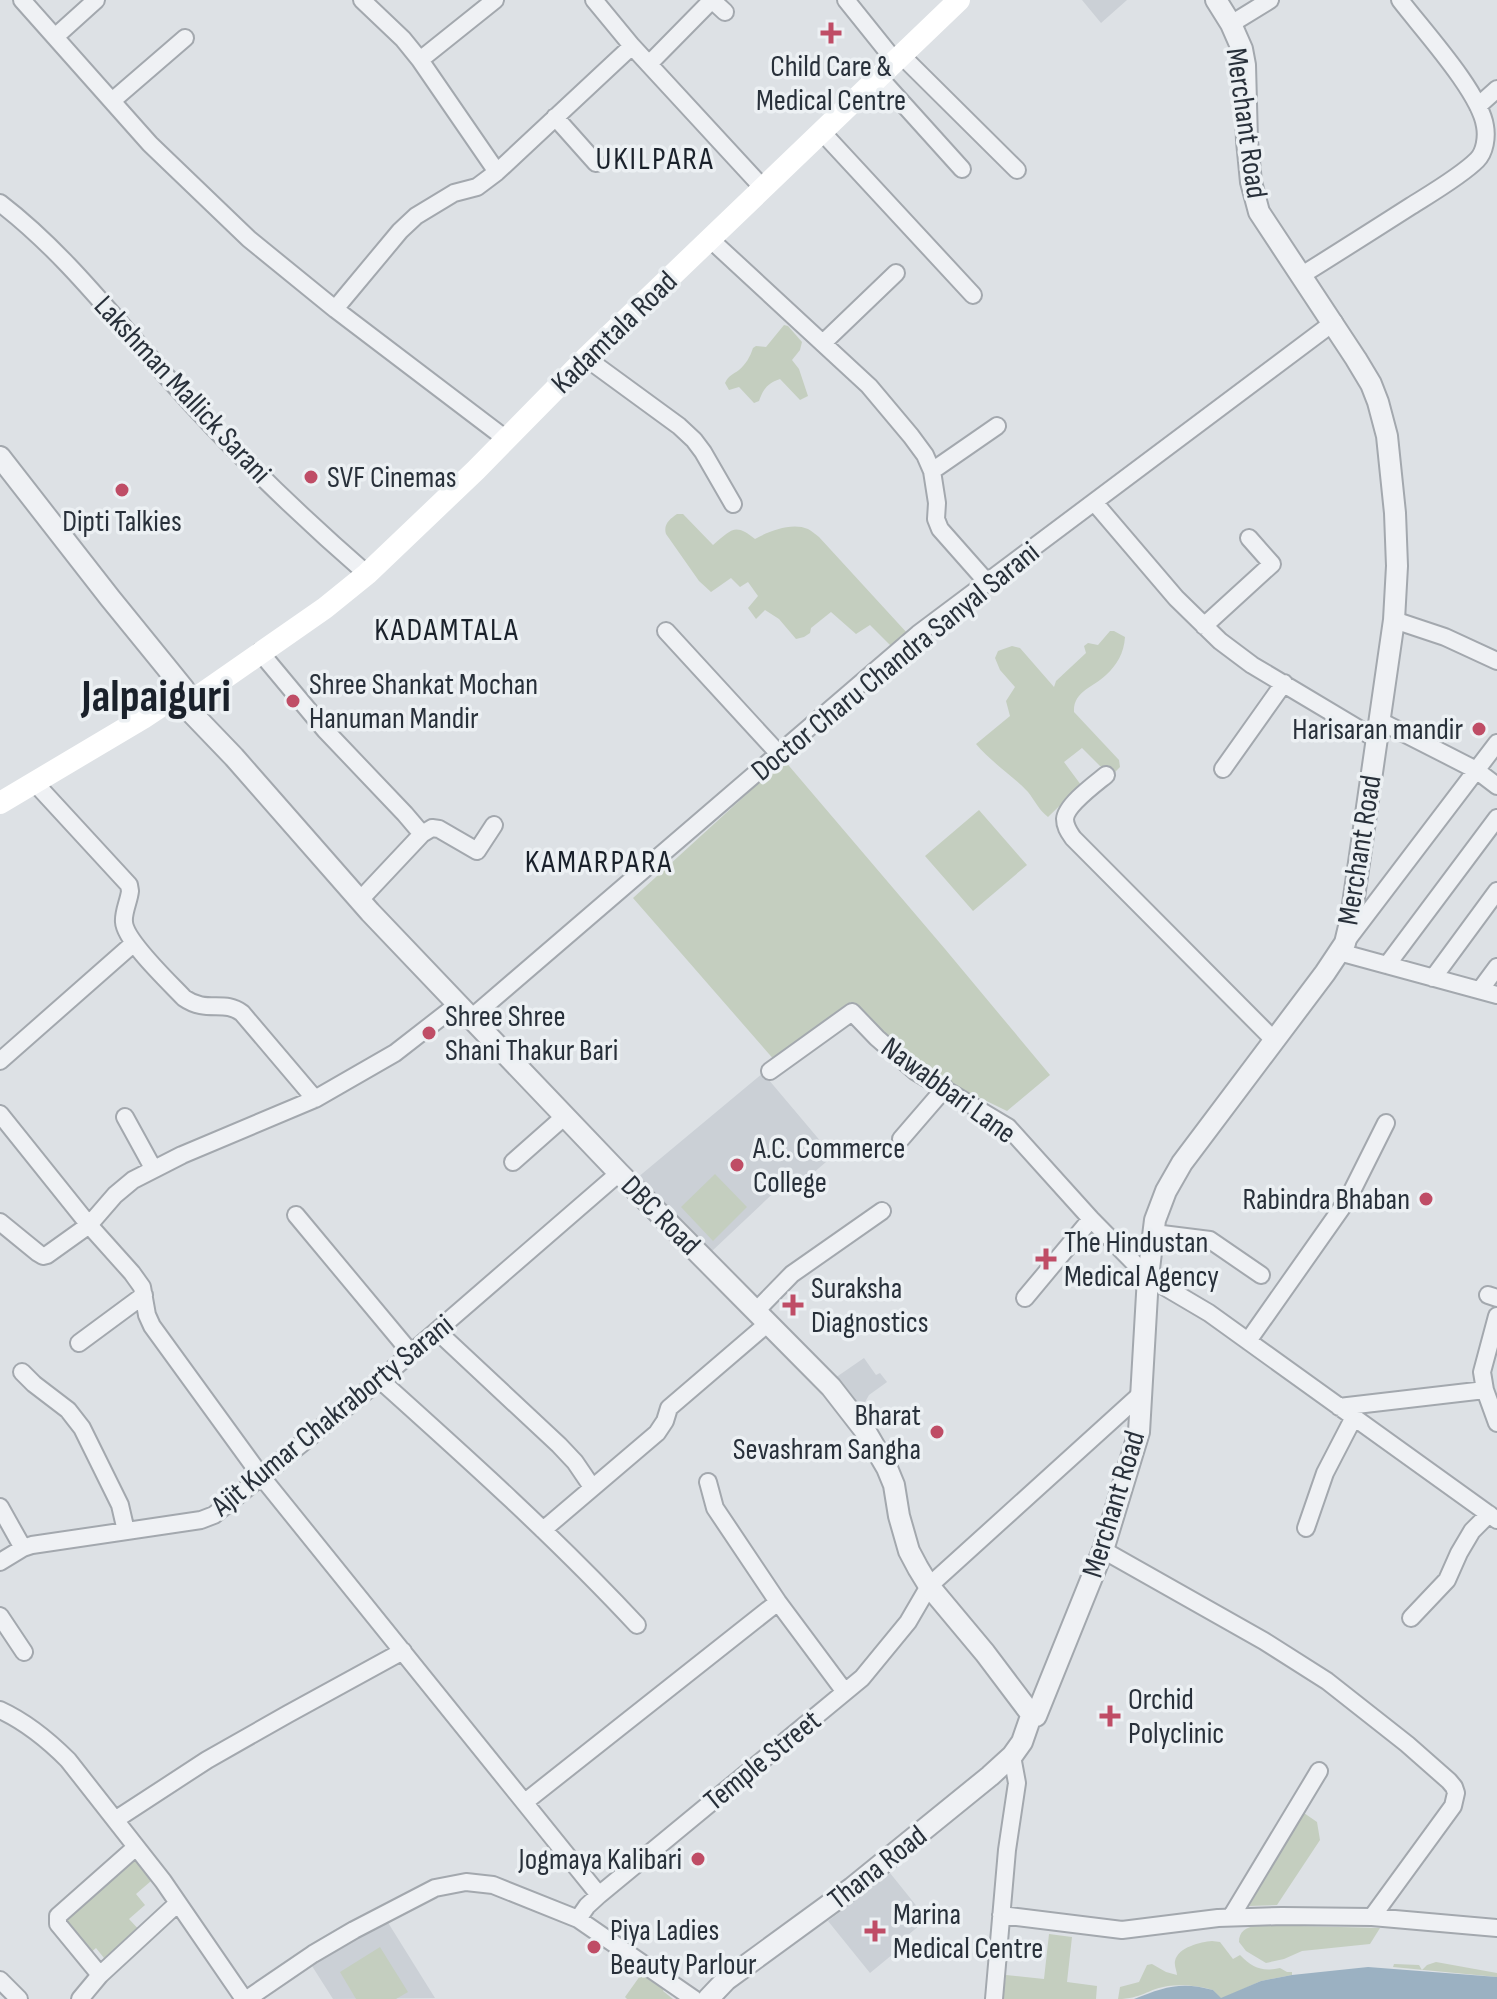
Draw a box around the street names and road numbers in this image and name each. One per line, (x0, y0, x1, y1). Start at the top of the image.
street label: Merchant Road (1218, 46, 1274, 201)
street label: Kadamtala Road (544, 264, 685, 402)
street label: Lakshman Mallick Sarani (86, 288, 278, 491)
street label: Doctor Charu Chandra Sanyal Sarani (744, 535, 1047, 789)
street label: Merchant Road (1330, 773, 1390, 928)
street label: Nawabbari Lane (874, 1030, 1023, 1152)
street label: DBC Road (613, 1169, 707, 1263)
street label: Ajit Kumar Chakraborty Sarani (204, 1307, 461, 1525)
street label: Merchant Road (1075, 1427, 1153, 1582)
street label: Temple Street (697, 1703, 828, 1819)
street label: Thana Road (821, 1818, 934, 1918)

